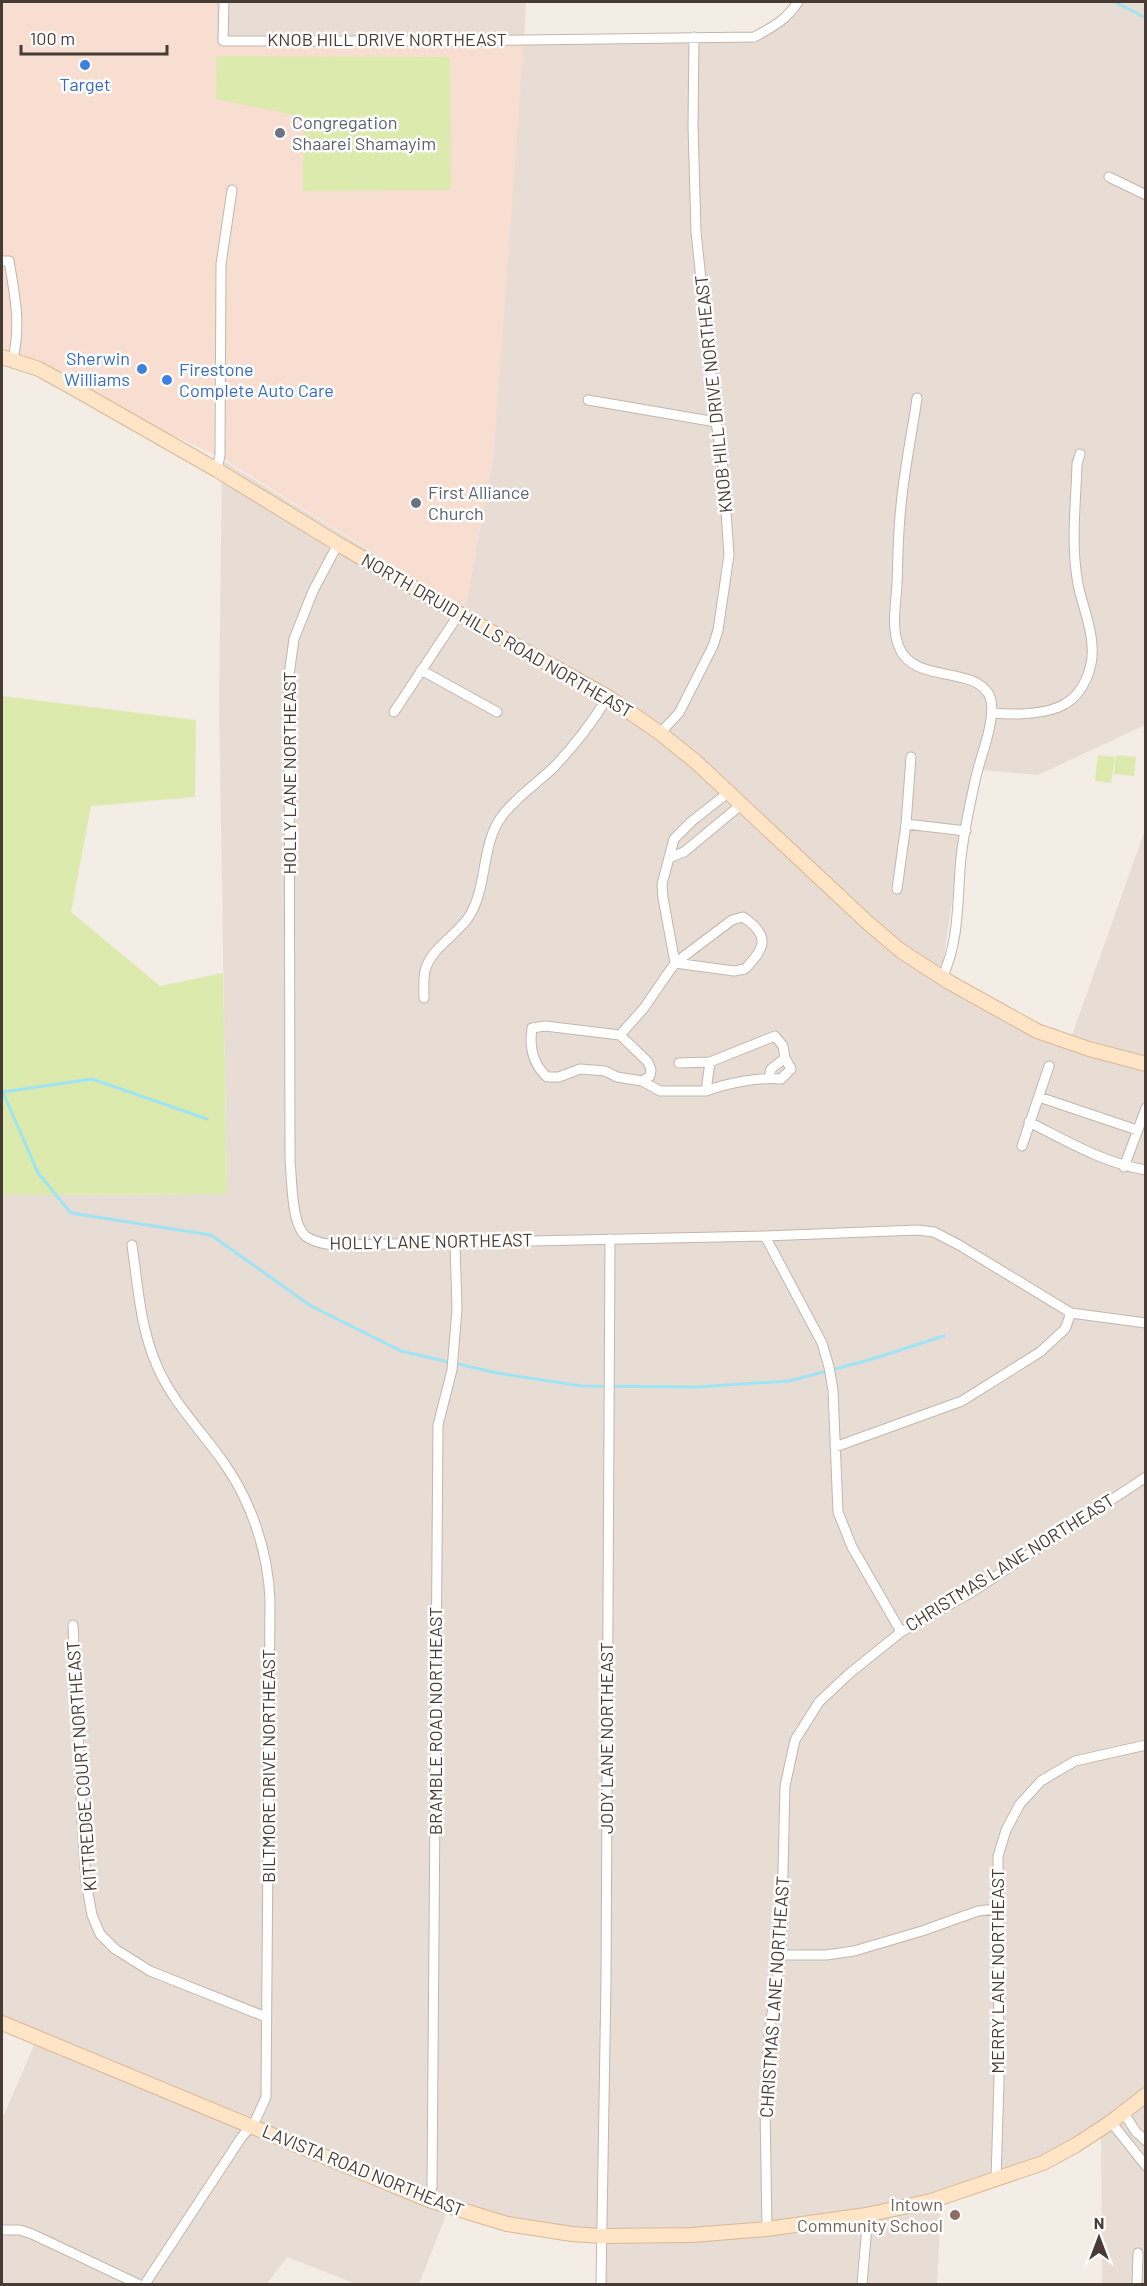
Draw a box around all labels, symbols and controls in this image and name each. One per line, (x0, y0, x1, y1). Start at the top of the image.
scale bar (21, 18, 166, 56)
text: 100 m (30, 27, 75, 49)
street label: KNOB HILL DRIVE NORTHEAST (267, 28, 507, 50)
marker: Target (78, 58, 92, 72)
place label: Target (59, 73, 111, 95)
place label: Congregation Shaarei Shamayim (292, 111, 436, 154)
marker: Congregation Shaarei Shamayim (273, 126, 287, 140)
street label: KNOB HILL DRIVE NORTHEAST (690, 274, 736, 514)
place label: Sherwin Williams (64, 347, 130, 390)
place label: Firestone Complete Auto Care (179, 358, 334, 401)
marker: Sherwin Williams (135, 362, 149, 376)
marker: Firestone Complete Auto Care (160, 373, 174, 387)
place label: First Alliance Church (428, 481, 530, 524)
marker: First Alliance Church (409, 496, 423, 510)
street label: NORTH DRUID HILLS ROAD NORTHEAST (358, 548, 637, 722)
street label: HOLLY LANE NORTHEAST (278, 671, 300, 875)
street label: HOLLY LANE NORTHEAST (329, 1228, 533, 1254)
street label: CHRISTMAS LANE NORTHEAST (901, 1489, 1118, 1636)
street label: BRAMBLE ROAD NORTHEAST (424, 1607, 446, 1835)
street label: KITTREDGE COURT NORTHEAST (61, 1640, 101, 1892)
street label: JODY LANE NORTHEAST (595, 1642, 617, 1834)
street label: BILTMORE DRIVE NORTHEAST (257, 1649, 279, 1883)
street label: MERRY LANE NORTHEAST (986, 1868, 1008, 2074)
street label: CHRISTMAS LANE NORTHEAST (755, 1875, 793, 2119)
street label: LAVISTA ROAD NORTHEAST (259, 2119, 468, 2221)
place label: Intown Community School (797, 2193, 943, 2236)
marker: Intown Community School (948, 2208, 962, 2222)
north arrow (1069, 2208, 1129, 2268)
text: N (1094, 2213, 1104, 2232)

